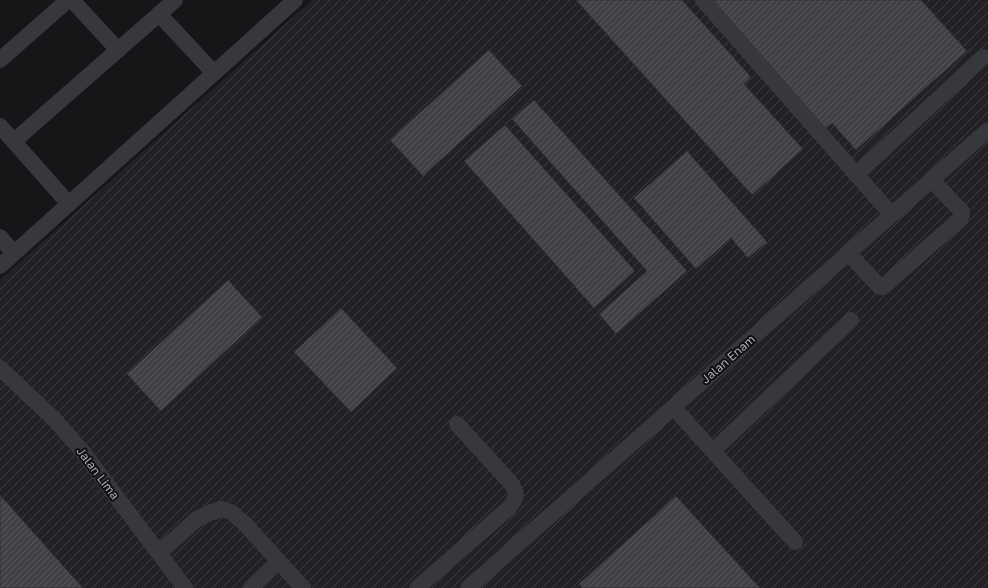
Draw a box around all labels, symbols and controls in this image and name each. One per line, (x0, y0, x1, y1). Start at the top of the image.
street label: Jalan Enam (698, 332, 758, 386)
street label: Jalan Lima (73, 444, 123, 502)

